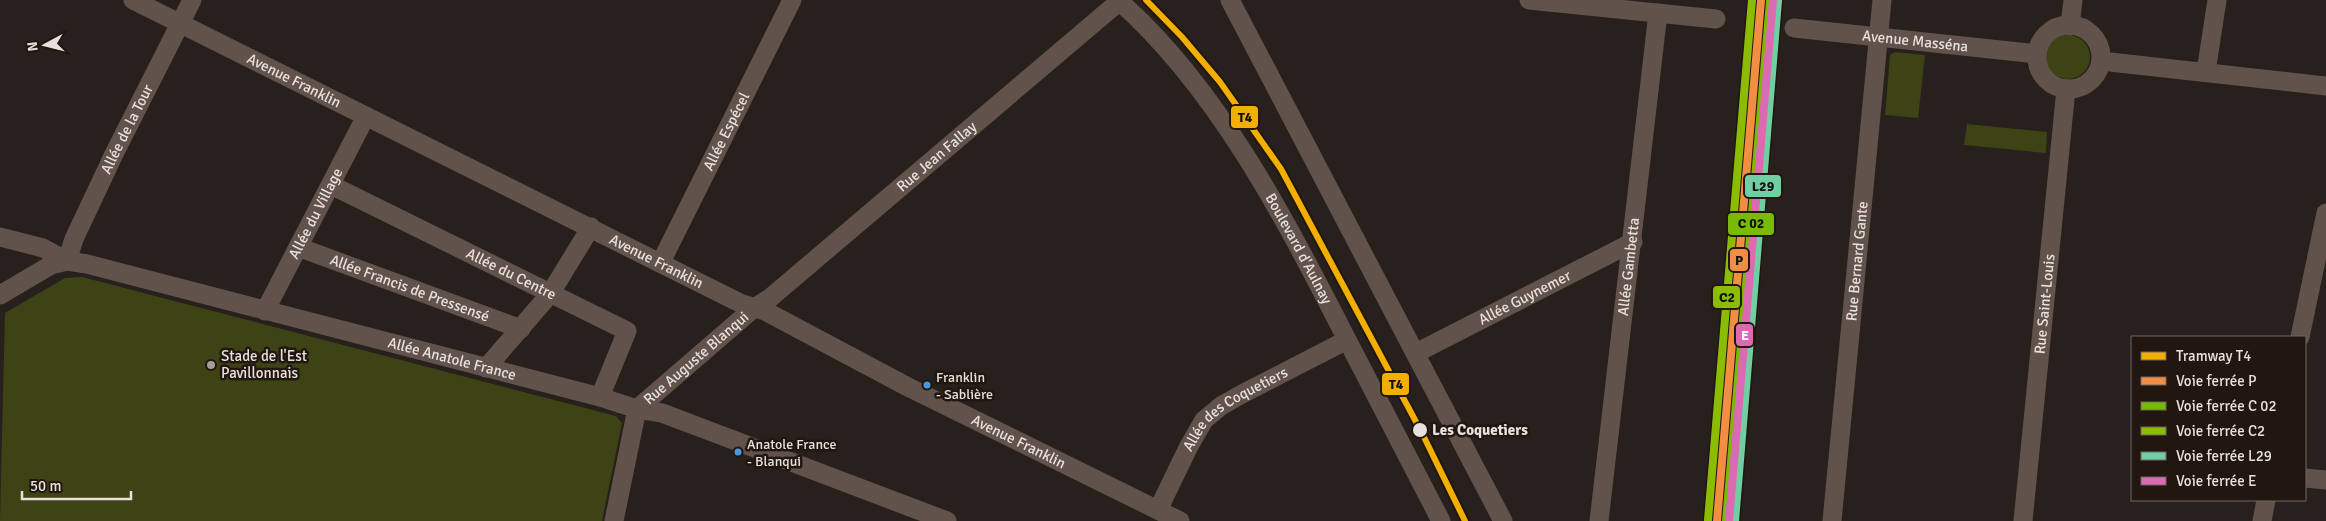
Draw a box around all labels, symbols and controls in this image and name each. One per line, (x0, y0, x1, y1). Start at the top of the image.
north arrow (20, 20, 70, 70)
street label: Avenue Masséna (1861, 26, 1969, 56)
text: N (24, 41, 42, 52)
street label: Avenue Franklin (244, 49, 344, 111)
street label: Allée de la Tour (97, 81, 157, 177)
street label: Allée Espécel (699, 89, 753, 174)
line badge: T4 (1230, 105, 1259, 129)
text: T4 (1238, 109, 1253, 126)
street label: Rue Jean Fallay (893, 118, 980, 195)
street label: Allée du Village (285, 165, 347, 262)
line badge: L29 (1744, 174, 1782, 198)
text: L29 (1752, 178, 1775, 195)
street label: Boulevard d'Aulnay (1261, 190, 1336, 307)
street label: Rue Bernard Gante (1842, 200, 1872, 322)
line badge: C 02 (1727, 212, 1775, 236)
text: C 02 (1738, 215, 1764, 232)
street label: Allée Gambetta (1614, 217, 1643, 317)
street label: Avenue Franklin (606, 230, 706, 292)
street label: Allée du Centre (463, 244, 559, 304)
line badge: P (1729, 248, 1749, 272)
street label: Allée Francis de Pressensé (328, 251, 492, 326)
text: P (1735, 252, 1743, 269)
street label: Rue Saint-Louis (2031, 253, 2059, 355)
street label: Allée Guynemer (1475, 266, 1574, 329)
line badge: C2 (1712, 285, 1741, 309)
text: C2 (1719, 289, 1735, 306)
street label: Rue Auguste Blanqui (640, 308, 752, 408)
line badge: E (1735, 323, 1754, 347)
text: E (1741, 327, 1749, 344)
street label: Allée Anatole France (386, 333, 518, 384)
legend (2131, 336, 2306, 501)
place label: Stade de l'Est Pavillonnais (221, 347, 307, 382)
text: Tramway T4 (2176, 347, 2251, 365)
marker: Stade de l'Est Pavillonnais (205, 359, 217, 371)
street label: Allée des Coquetiers (1179, 363, 1291, 454)
place label: Franklin - Sablière (936, 369, 993, 403)
line badge: T4 (1381, 372, 1410, 396)
text: Voie ferrée P (2176, 372, 2257, 390)
text: T4 (1389, 376, 1404, 393)
marker: Franklin - Sablière (922, 380, 932, 390)
text: Voie ferrée C 02 (2176, 397, 2277, 415)
street label: Avenue Franklin (969, 411, 1069, 472)
marker: Les Coquetiers (1411, 421, 1429, 439)
place label: Les Coquetiers (1432, 421, 1528, 439)
text: Voie ferrée C2 (2176, 422, 2265, 440)
place label: Anatole France - Blanqui (747, 436, 837, 470)
marker: Anatole France - Blanqui (733, 447, 743, 457)
text: Voie ferrée L29 (2176, 447, 2272, 465)
scale bar (22, 468, 131, 500)
text: Voie ferrée E (2176, 472, 2256, 490)
text: 50 m (30, 477, 61, 495)

